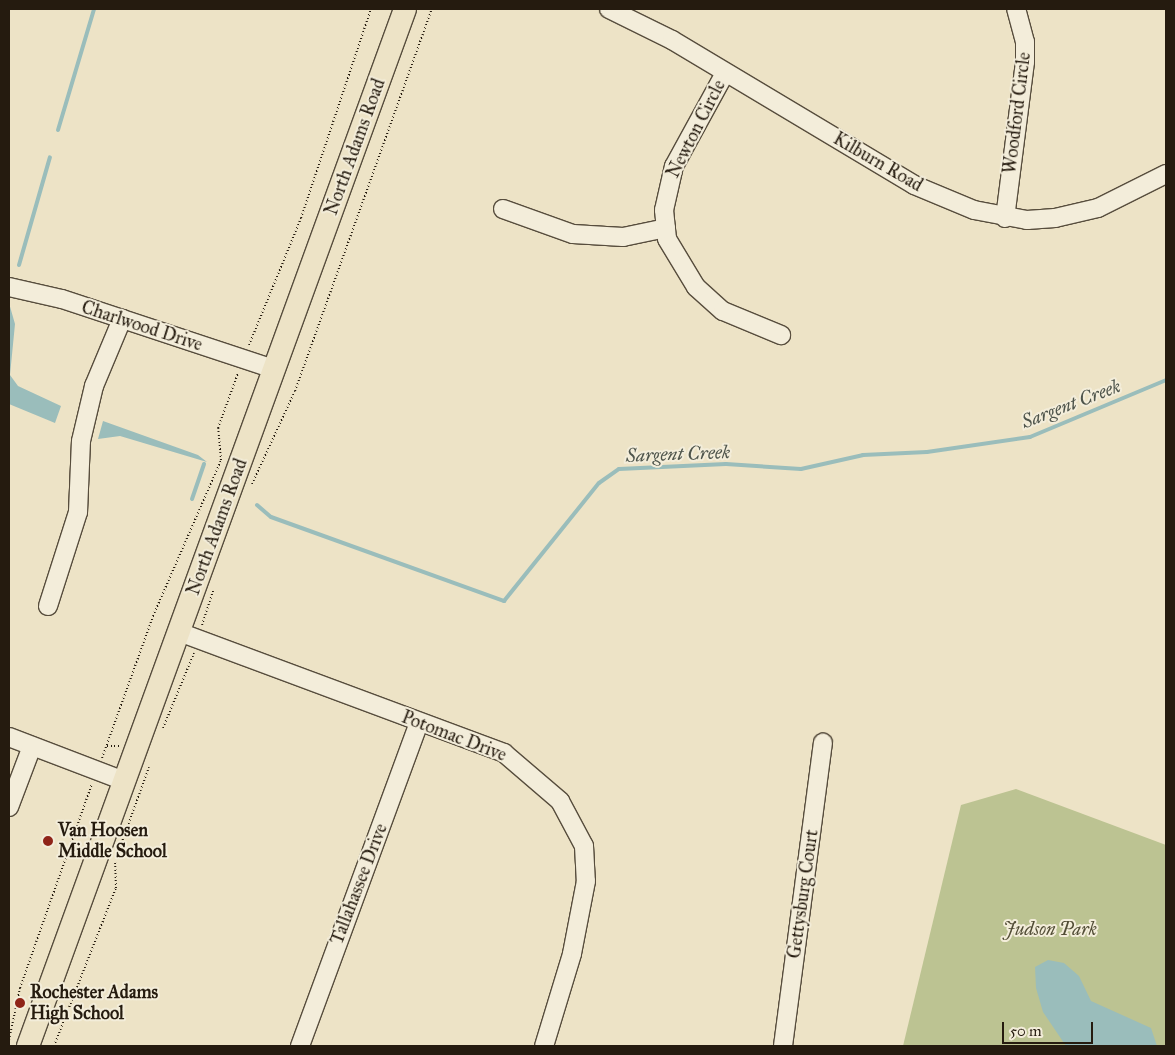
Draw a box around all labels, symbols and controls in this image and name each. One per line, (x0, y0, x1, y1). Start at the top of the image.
street label: Woodford Circle (999, 51, 1035, 175)
street label: North Adams Road (320, 76, 390, 218)
street label: Newton Circle (662, 76, 730, 182)
street label: Kilburn Road (829, 128, 927, 196)
street label: Charlwood Drive (79, 296, 205, 356)
water label: Sargent Creek (1018, 375, 1124, 433)
water label: Sargent Creek (625, 441, 731, 467)
street label: North Adams Road (182, 456, 252, 598)
street label: Potomac Drive (399, 706, 509, 766)
place label: Van Hoosen Middle School (58, 820, 167, 862)
street label: Tallahassee Drive (326, 821, 392, 947)
street label: Gettysburg Court (783, 828, 823, 960)
marker: Van Hoosen Middle School (42, 835, 54, 847)
park label: Judson Park (1003, 918, 1097, 940)
place label: Rochester Adams High School (30, 982, 158, 1024)
marker: Rochester Adams High School (14, 997, 26, 1009)
scale bar (1005, 1012, 1096, 1044)
text: 50 m (1010, 1022, 1042, 1040)

